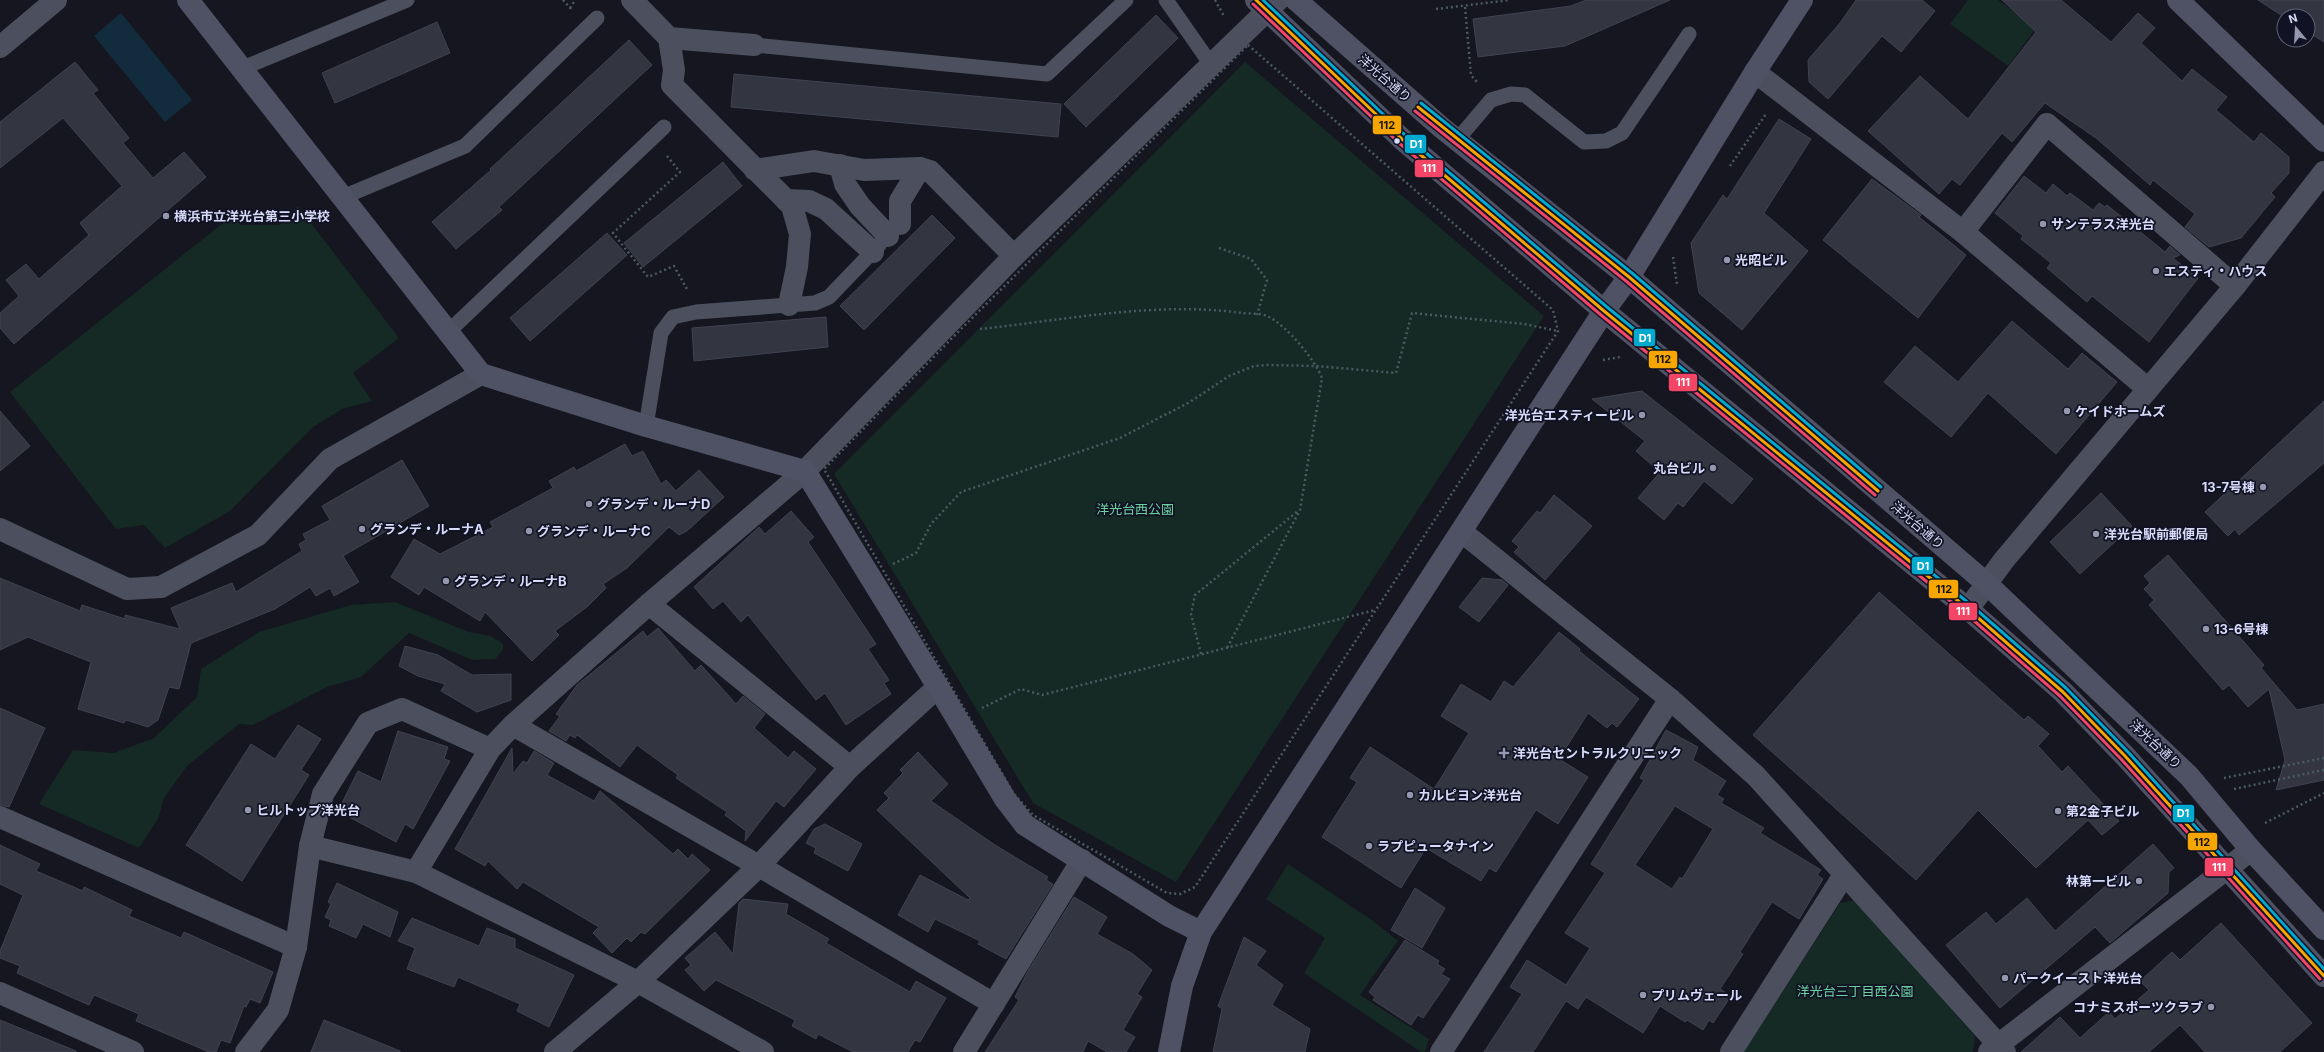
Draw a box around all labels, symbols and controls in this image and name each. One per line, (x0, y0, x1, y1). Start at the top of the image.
north arrow (2276, 8, 2316, 48)
text: N (2287, 11, 2299, 26)
street label: 洋光台通り (1355, 51, 1415, 105)
line badge: 112 (1372, 115, 1402, 135)
text: 112 (1379, 118, 1395, 132)
line badge: D1 (1404, 134, 1427, 154)
unlabelled marker (1392, 136, 1402, 146)
text: D1 (1410, 137, 1423, 151)
line badge: 111 (1414, 159, 1444, 178)
text: 111 (1422, 161, 1436, 175)
place label: 横浜市立洋光台第三小学校 (174, 208, 330, 224)
marker: 横浜市立洋光台第三小学校 (161, 211, 171, 221)
place label: サンテラス洋光台 (2051, 216, 2155, 232)
marker: サンテラス洋光台 (2038, 219, 2048, 229)
place label: 光昭ビル (1735, 252, 1787, 268)
marker: 光昭ビル (1722, 255, 1732, 265)
place label: エスティ・ハウス (2164, 263, 2267, 279)
marker: エスティ・ハウス (2151, 266, 2161, 276)
line badge: D1 (1633, 328, 1656, 347)
text: D1 (1639, 331, 1652, 345)
line badge: 112 (1648, 350, 1678, 369)
text: 112 (1655, 352, 1671, 366)
line badge: 111 (1668, 373, 1698, 392)
text: 111 (1676, 375, 1690, 389)
place label: ケイドホームズ (2075, 403, 2165, 419)
marker: ケイドホームズ (2062, 406, 2072, 416)
place label: 洋光台エスティービル (1505, 407, 1634, 423)
marker: 洋光台エスティービル (1637, 410, 1647, 420)
place label: 丸台ビル (1653, 460, 1705, 476)
marker: 丸台ビル (1708, 463, 1718, 473)
place label: 13-7号棟 (2202, 479, 2255, 495)
marker: 13-7号棟 (2258, 482, 2268, 492)
place label: グランデ・ルーナD (597, 496, 710, 512)
street label: 洋光台通り (1888, 498, 1948, 552)
marker: グランデ・ルーナD (584, 499, 594, 509)
park label: 洋光台西公園 (1096, 501, 1174, 517)
place label: グランデ・ルーナA (370, 521, 484, 537)
place label: グランデ・ルーナC (537, 523, 651, 539)
marker: グランデ・ルーナA (357, 524, 367, 534)
marker: グランデ・ルーナC (524, 526, 534, 536)
place label: 洋光台駅前郵便局 (2104, 526, 2208, 542)
marker: 洋光台駅前郵便局 (2091, 529, 2101, 539)
line badge: D1 (1911, 556, 1934, 575)
text: D1 (1917, 559, 1930, 573)
place label: グランデ・ルーナB (454, 573, 567, 589)
marker: グランデ・ルーナB (441, 576, 451, 586)
line badge: 112 (1928, 579, 1959, 599)
text: 112 (1936, 582, 1952, 596)
line badge: 111 (1948, 602, 1978, 621)
text: 111 (1956, 604, 1970, 618)
place label: 13-6号棟 (2214, 621, 2269, 637)
marker: 13-6号棟 (2201, 624, 2211, 634)
street label: 洋光台通り (2127, 716, 2185, 772)
place label: 洋光台セントラルクリニック (1513, 745, 1682, 761)
marker: 洋光台セントラルクリニック (1498, 747, 1510, 759)
place label: カルピヨン洋光台 (1418, 787, 1522, 803)
marker: カルピヨン洋光台 (1405, 790, 1415, 800)
place label: ヒルトップ洋光台 (256, 802, 360, 818)
place label: 第2金子ビル (2066, 803, 2139, 819)
line badge: D1 (2172, 804, 2195, 823)
marker: ヒルトップ洋光台 (243, 805, 253, 815)
marker: 第2金子ビル (2053, 806, 2063, 816)
text: D1 (2177, 806, 2190, 820)
line badge: 112 (2187, 832, 2218, 851)
text: 112 (2194, 835, 2210, 849)
place label: ラプピュータナイン (1377, 838, 1494, 854)
marker: ラプピュータナイン (1364, 841, 1374, 851)
line badge: 111 (2204, 857, 2234, 877)
text: 111 (2212, 860, 2226, 874)
place label: 林第一ビル (2066, 873, 2131, 889)
marker: 林第一ビル (2134, 876, 2144, 886)
place label: パークイースト洋光台 (2013, 970, 2142, 986)
marker: パークイースト洋光台 (2000, 973, 2010, 983)
park label: 洋光台三丁目西公園 (1796, 983, 1914, 999)
place label: プリムヴェール (1651, 987, 1742, 1003)
marker: プリムヴェール (1638, 990, 1648, 1000)
place label: コナミスポーツクラブ (2073, 999, 2203, 1015)
marker: コナミスポーツクラブ (2206, 1002, 2216, 1012)

